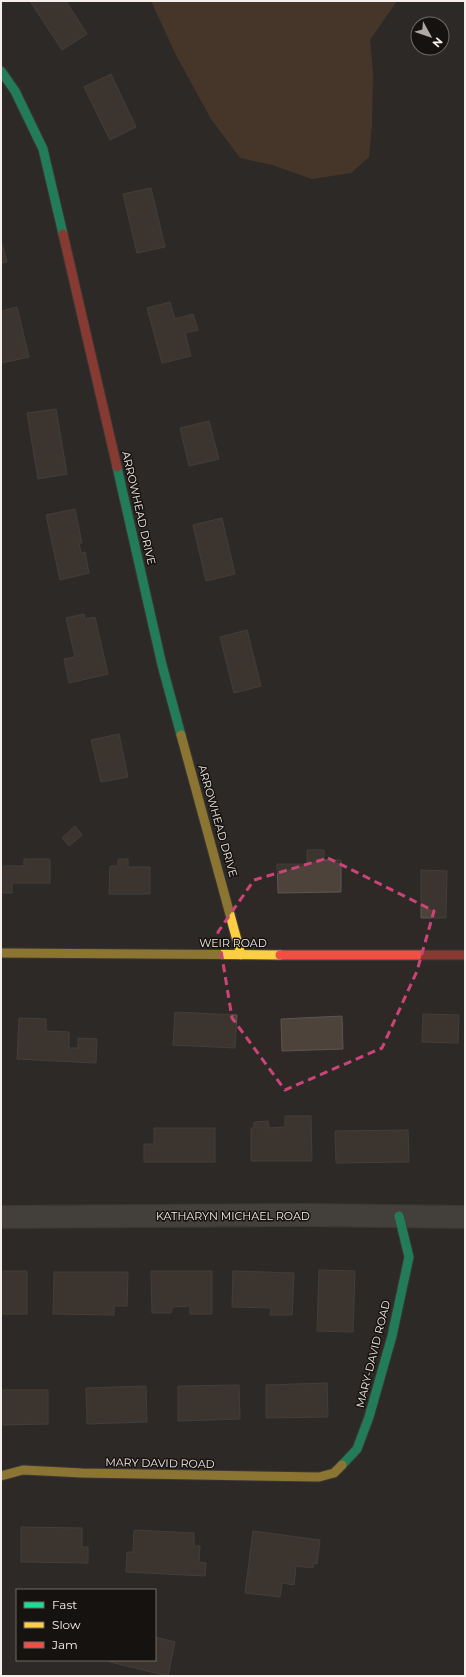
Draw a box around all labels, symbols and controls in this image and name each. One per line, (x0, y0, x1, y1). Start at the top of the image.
north arrow (410, 16, 450, 56)
text: N (429, 35, 446, 50)
street label: ARROWHEAD DRIVE (119, 450, 159, 566)
street label: ARROWHEAD DRIVE (195, 763, 241, 879)
street label: WEIR ROAD (199, 936, 267, 950)
street label: KATHARYN MICHAEL ROAD (156, 1209, 310, 1223)
street label: MARY-DAVID ROAD (353, 1299, 393, 1409)
street label: MARY DAVID ROAD (105, 1455, 215, 1471)
legend (16, 1589, 156, 1661)
text: Fast (52, 1597, 77, 1612)
text: Slow (52, 1617, 81, 1632)
text: Jam (51, 1637, 78, 1652)

